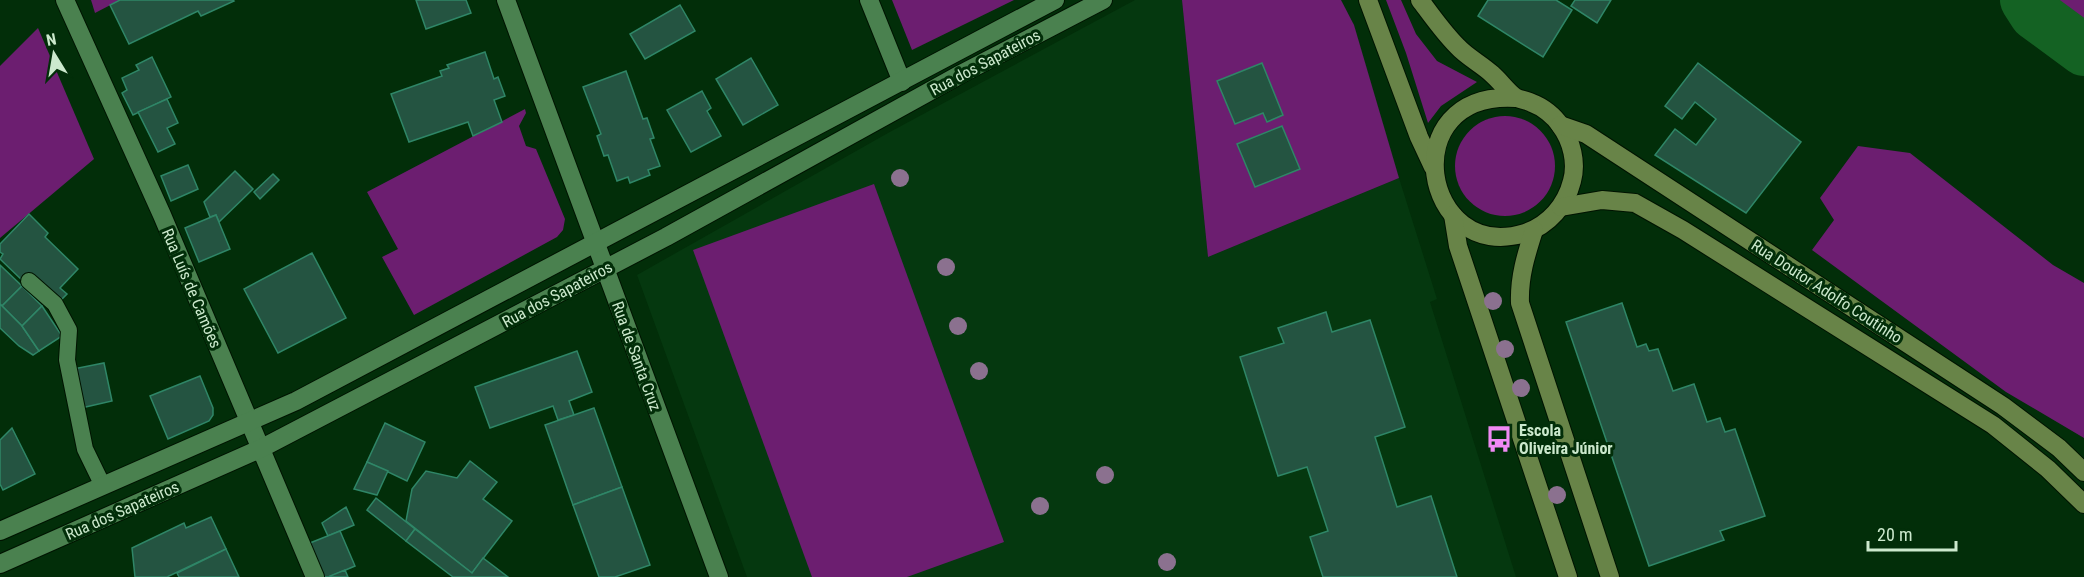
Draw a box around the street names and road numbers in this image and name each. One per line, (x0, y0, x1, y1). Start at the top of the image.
street label: Rua dos Sapateiros (927, 25, 1044, 99)
street label: Rua Luís de Camões (158, 226, 225, 351)
street label: Rua Doutor Adolfo Coutinho (1748, 236, 1906, 347)
street label: Rua dos Sapateiros (499, 257, 616, 331)
street label: Rua de Santa Cruz (608, 299, 665, 414)
street label: Rua dos Sapateiros (63, 477, 182, 544)

